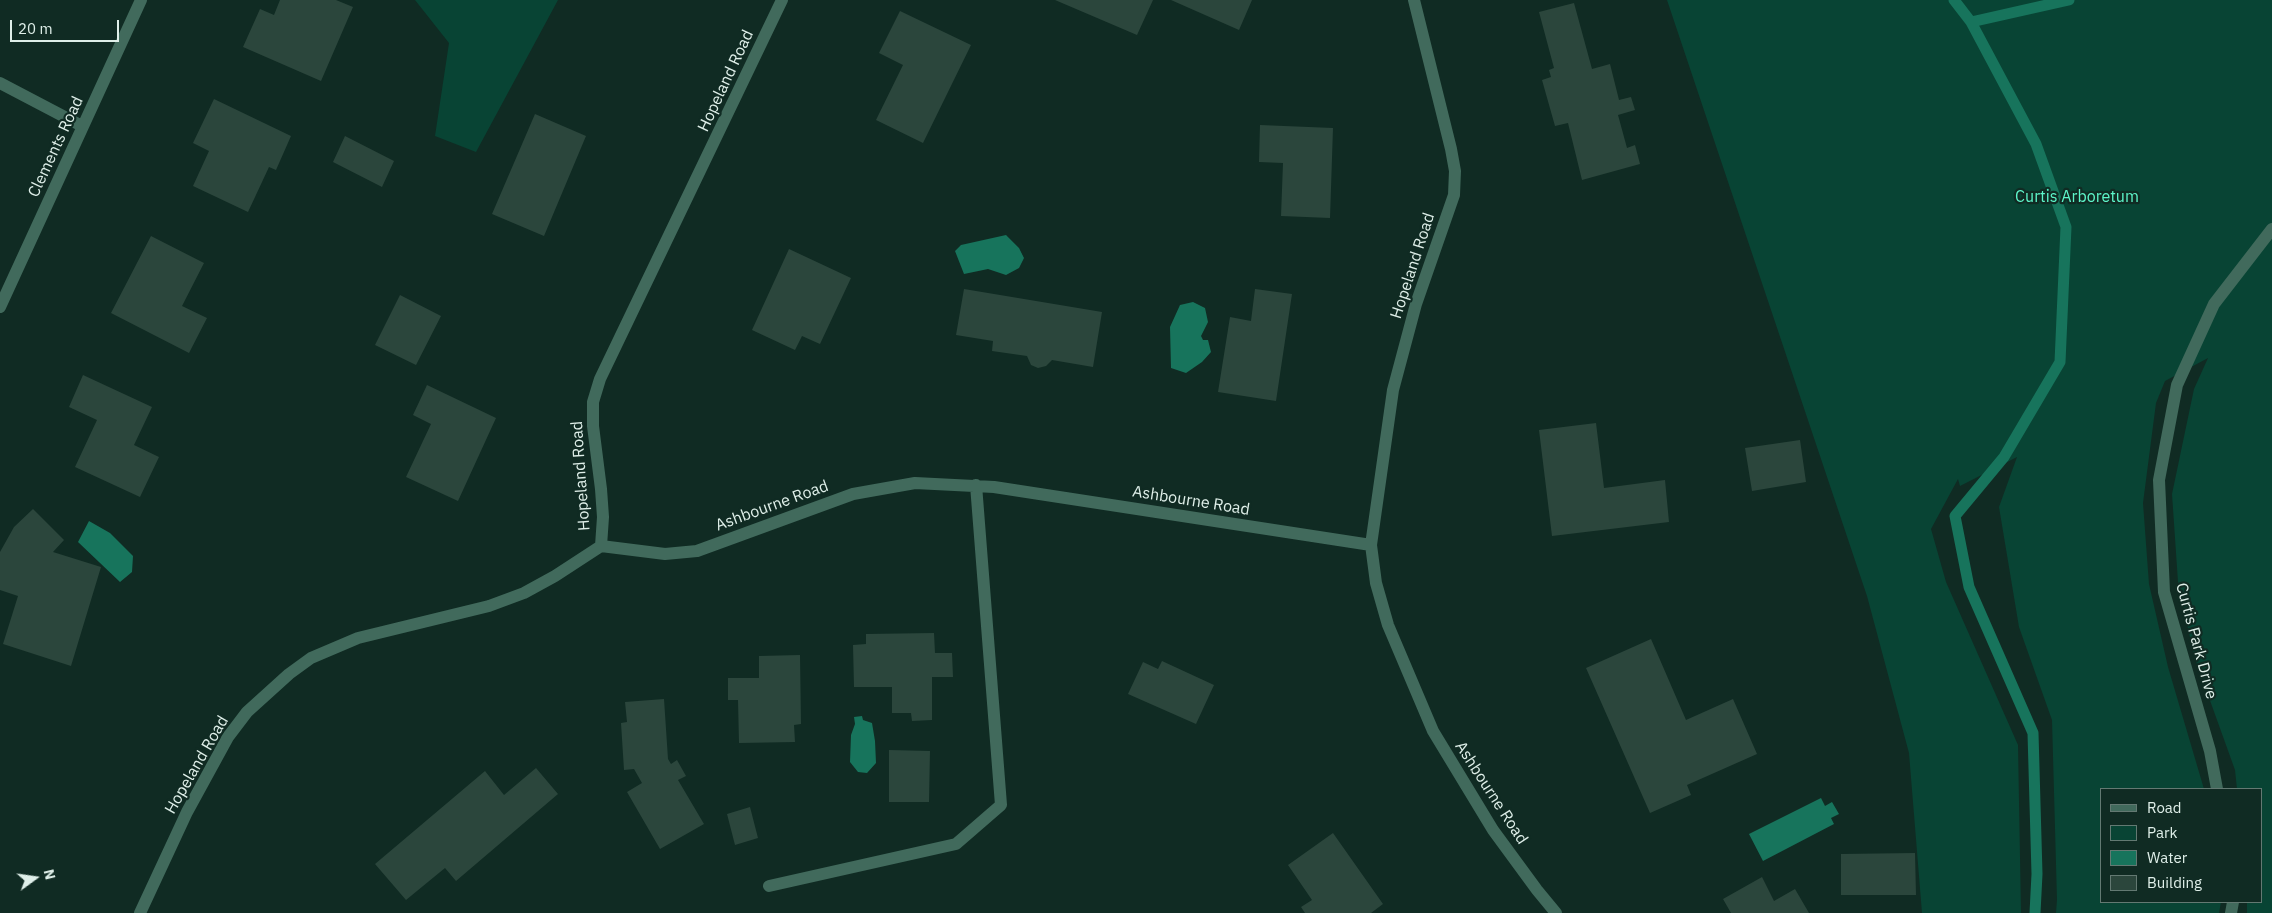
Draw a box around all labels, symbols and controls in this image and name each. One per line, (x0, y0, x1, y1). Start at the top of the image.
scale bar (12, 10, 121, 42)
text: 20 m (18, 19, 53, 38)
street label: Hopeland Road (694, 27, 758, 135)
street label: Clements Road (24, 94, 88, 200)
park label: Curtis Arboretum (2015, 187, 2139, 207)
street label: Hopeland Road (1387, 211, 1439, 321)
street label: Hopeland Road (568, 420, 594, 532)
street label: Ashbourne Road (713, 477, 831, 535)
street label: Ashbourne Road (1131, 482, 1251, 520)
street label: Curtis Park Drive (2171, 581, 2221, 701)
street label: Hopeland Road (161, 712, 233, 818)
street label: Ashbourne Road (1451, 738, 1531, 848)
legend (2100, 788, 2262, 903)
text: Road (2147, 798, 2182, 817)
text: Park (2147, 823, 2177, 842)
text: Water (2147, 848, 2187, 867)
north arrow (10, 853, 60, 903)
text: N (40, 867, 60, 881)
text: Building (2147, 873, 2202, 892)

